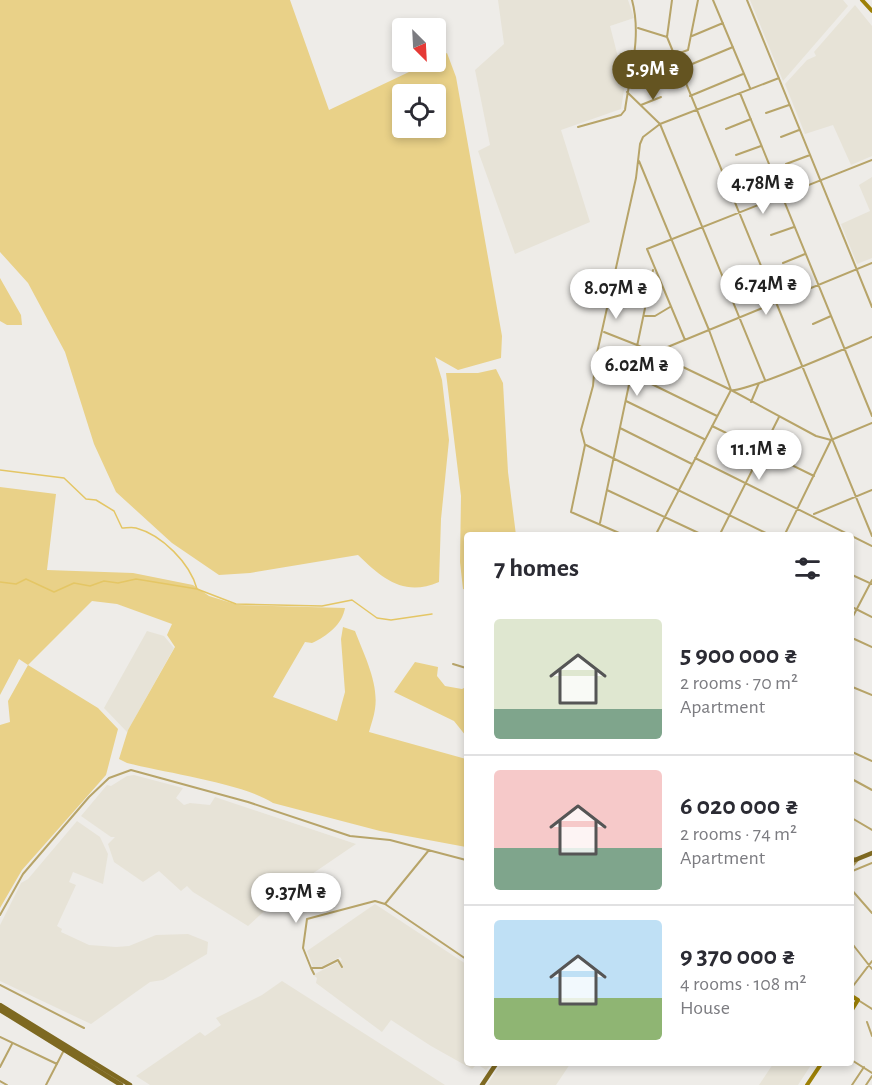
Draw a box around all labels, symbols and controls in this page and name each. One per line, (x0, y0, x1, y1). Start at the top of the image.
north arrow (392, 18, 446, 72)
map controls (392, 18, 446, 138)
pin: 5.9M ₴ (604, 50, 702, 101)
text: 5.9M ₴ (626, 59, 680, 79)
button: locate (392, 84, 446, 138)
pin: 4.78M ₴ (708, 164, 818, 215)
text: 4.78M ₴ (731, 173, 795, 193)
pin: 6.74M ₴ (711, 265, 821, 316)
pin: 8.07M ₴ (561, 269, 671, 320)
text: 6.74M ₴ (734, 274, 798, 294)
text: 8.07M ₴ (584, 278, 648, 298)
pin: 6.02M ₴ (582, 346, 692, 397)
text: 6.02M ₴ (605, 355, 669, 375)
pin: 11.1M ₴ (704, 430, 814, 481)
text: 11.1M ₴ (731, 439, 787, 459)
icon: filters (791, 552, 824, 585)
text: 7 homes (494, 555, 579, 581)
text: 5 900 000 ₴ (680, 642, 798, 668)
icon: home (542, 643, 614, 715)
text: 2 rooms · 70 m² (680, 673, 798, 693)
text: Apartment (680, 697, 765, 717)
text: 6 020 000 ₴ (680, 793, 799, 819)
icon: home (542, 794, 614, 866)
text: 2 rooms · 74 m² (680, 824, 797, 844)
text: Apartment (680, 848, 765, 868)
pin: 9.37M ₴ (241, 873, 351, 924)
text: 9.37M ₴ (265, 882, 327, 902)
text: 9 370 000 ₴ (680, 943, 796, 969)
icon: home (542, 944, 614, 1016)
text: 4 rooms · 108 m² (680, 974, 807, 994)
text: House (680, 998, 730, 1018)

